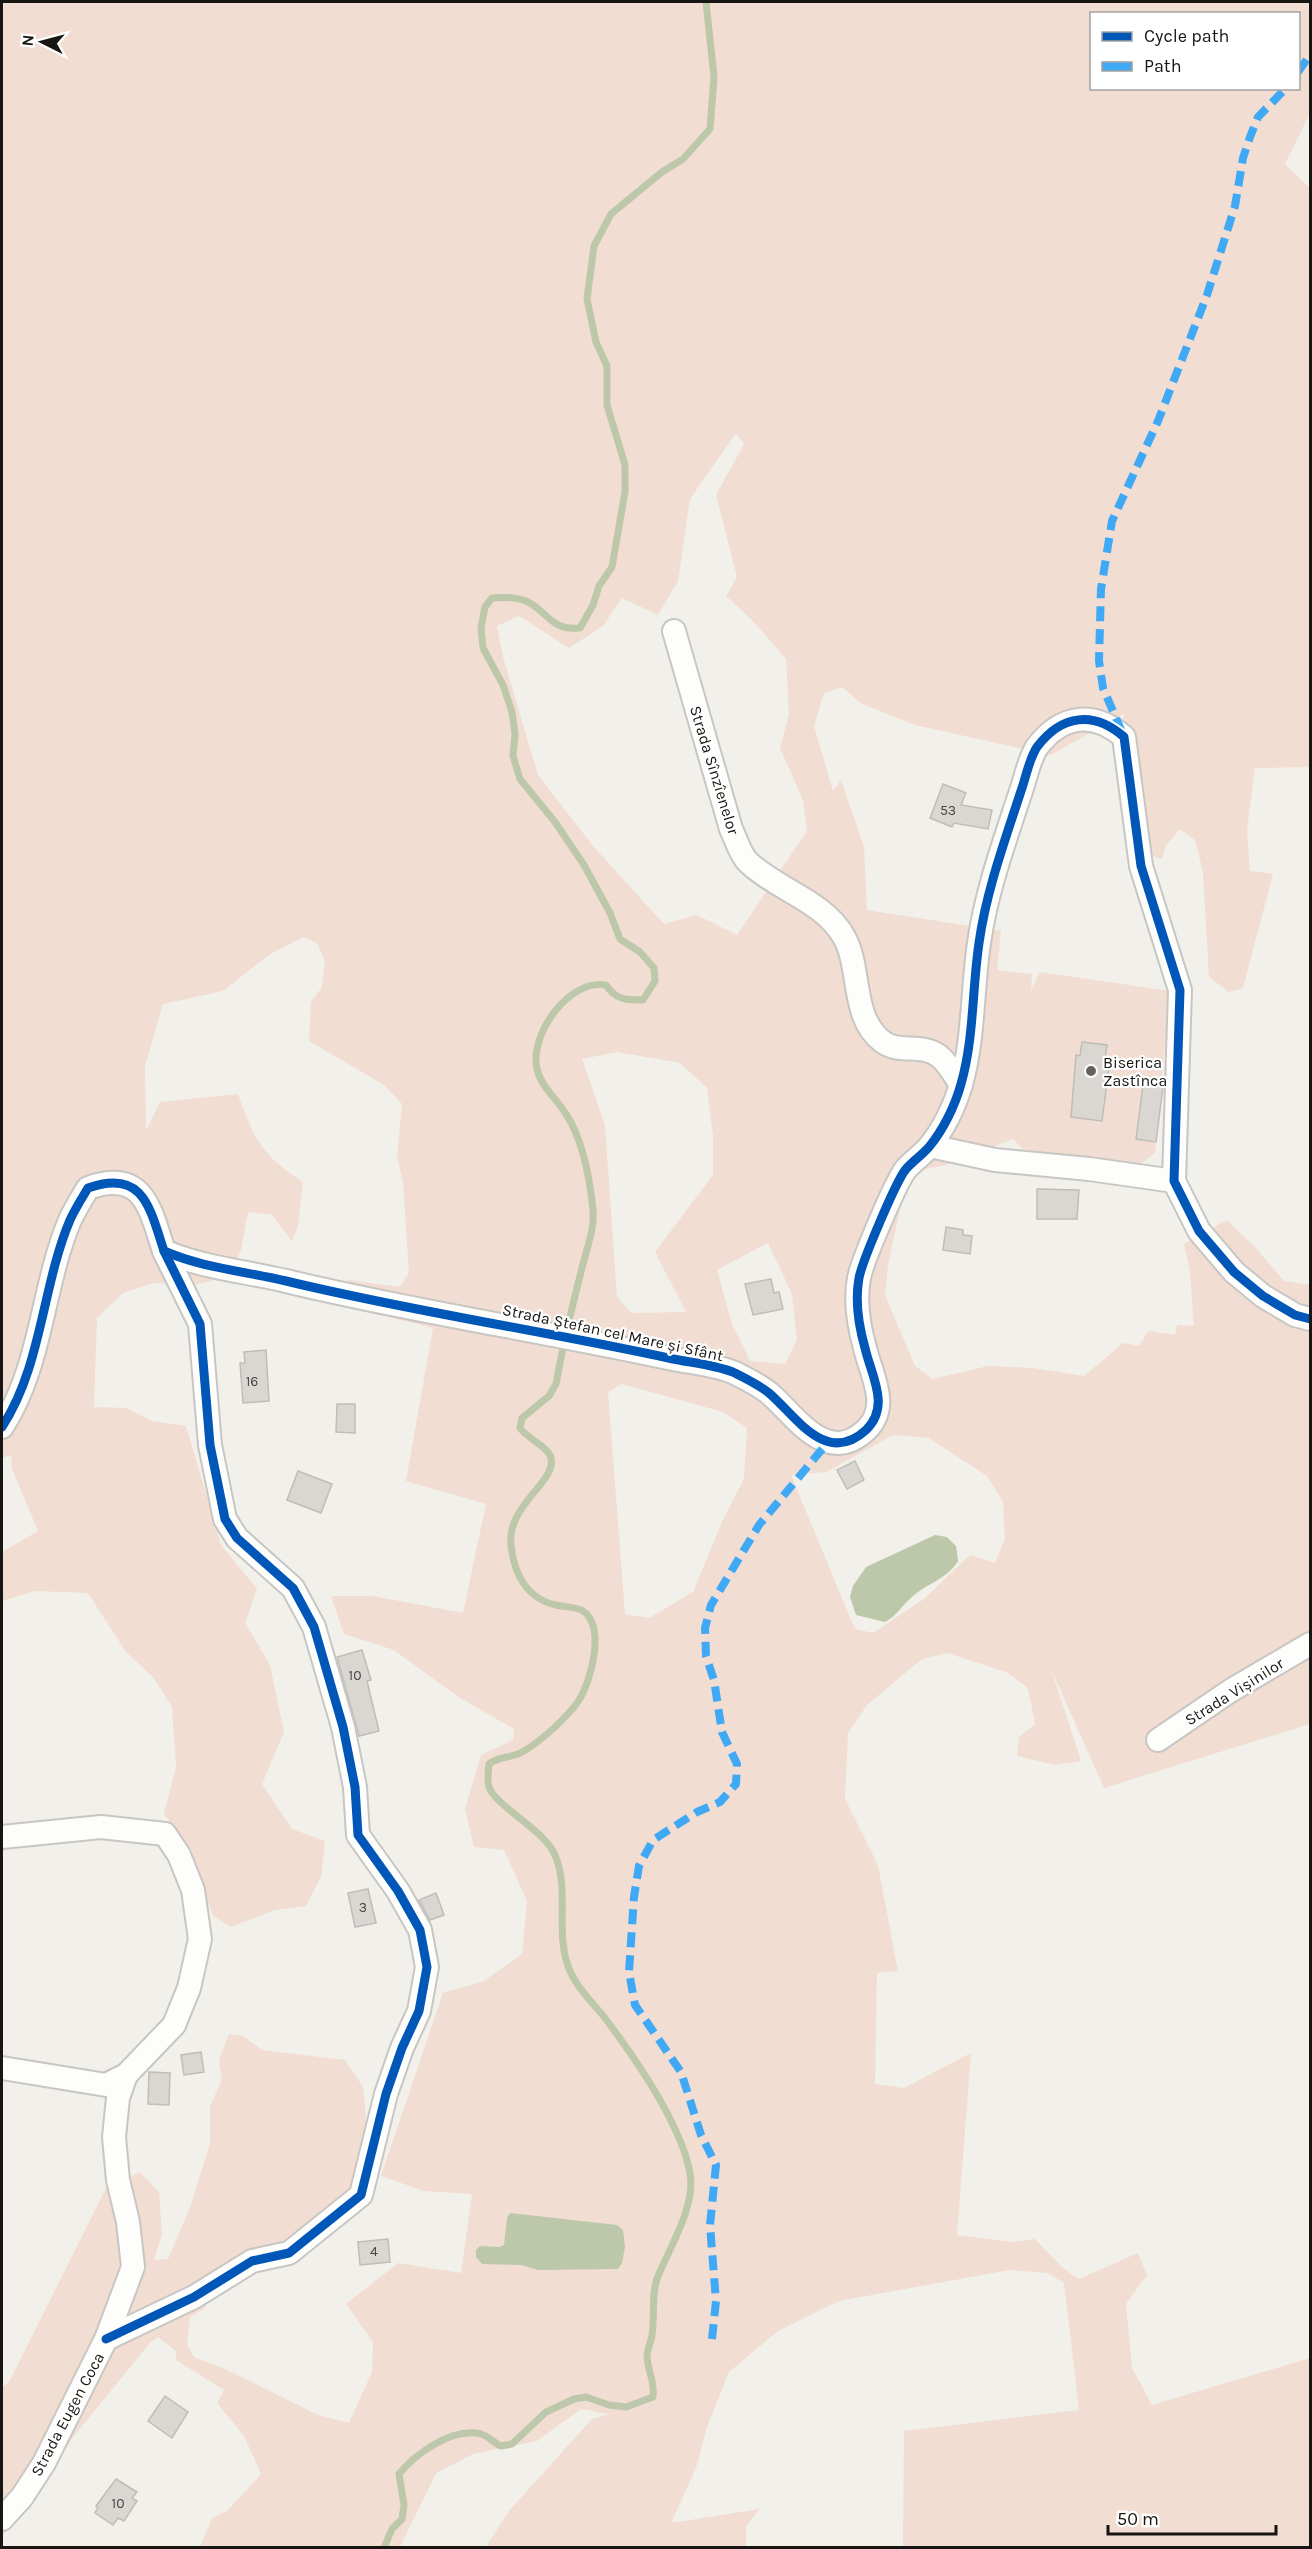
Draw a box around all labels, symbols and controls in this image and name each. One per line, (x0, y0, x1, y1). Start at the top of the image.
north arrow (12, 12, 72, 72)
legend (1090, 12, 1300, 90)
text: Cycle path (1144, 25, 1229, 47)
text: N (18, 34, 38, 47)
text: Path (1144, 55, 1182, 77)
street label: Strada Sînzîenelor (686, 703, 743, 837)
house number: 53 (940, 802, 956, 819)
place label: Biserica Zastînca (1103, 1053, 1167, 1090)
marker: Biserica Zastînca (1084, 1064, 1098, 1078)
street label: Strada Ștefan cel Mare și Sfânt (501, 1300, 725, 1365)
house number: 16 (246, 1373, 258, 1390)
street label: Strada Vișinilor (1181, 1653, 1287, 1729)
house number: 10 (349, 1667, 361, 1684)
house number: 3 (359, 1899, 367, 1916)
house number: 4 (370, 2243, 378, 2260)
street label: Strada Eugen Coca (27, 2349, 108, 2479)
house number: 10 (112, 2495, 124, 2512)
scale bar (1108, 2498, 1276, 2536)
text: 50 m (1117, 2508, 1159, 2530)

